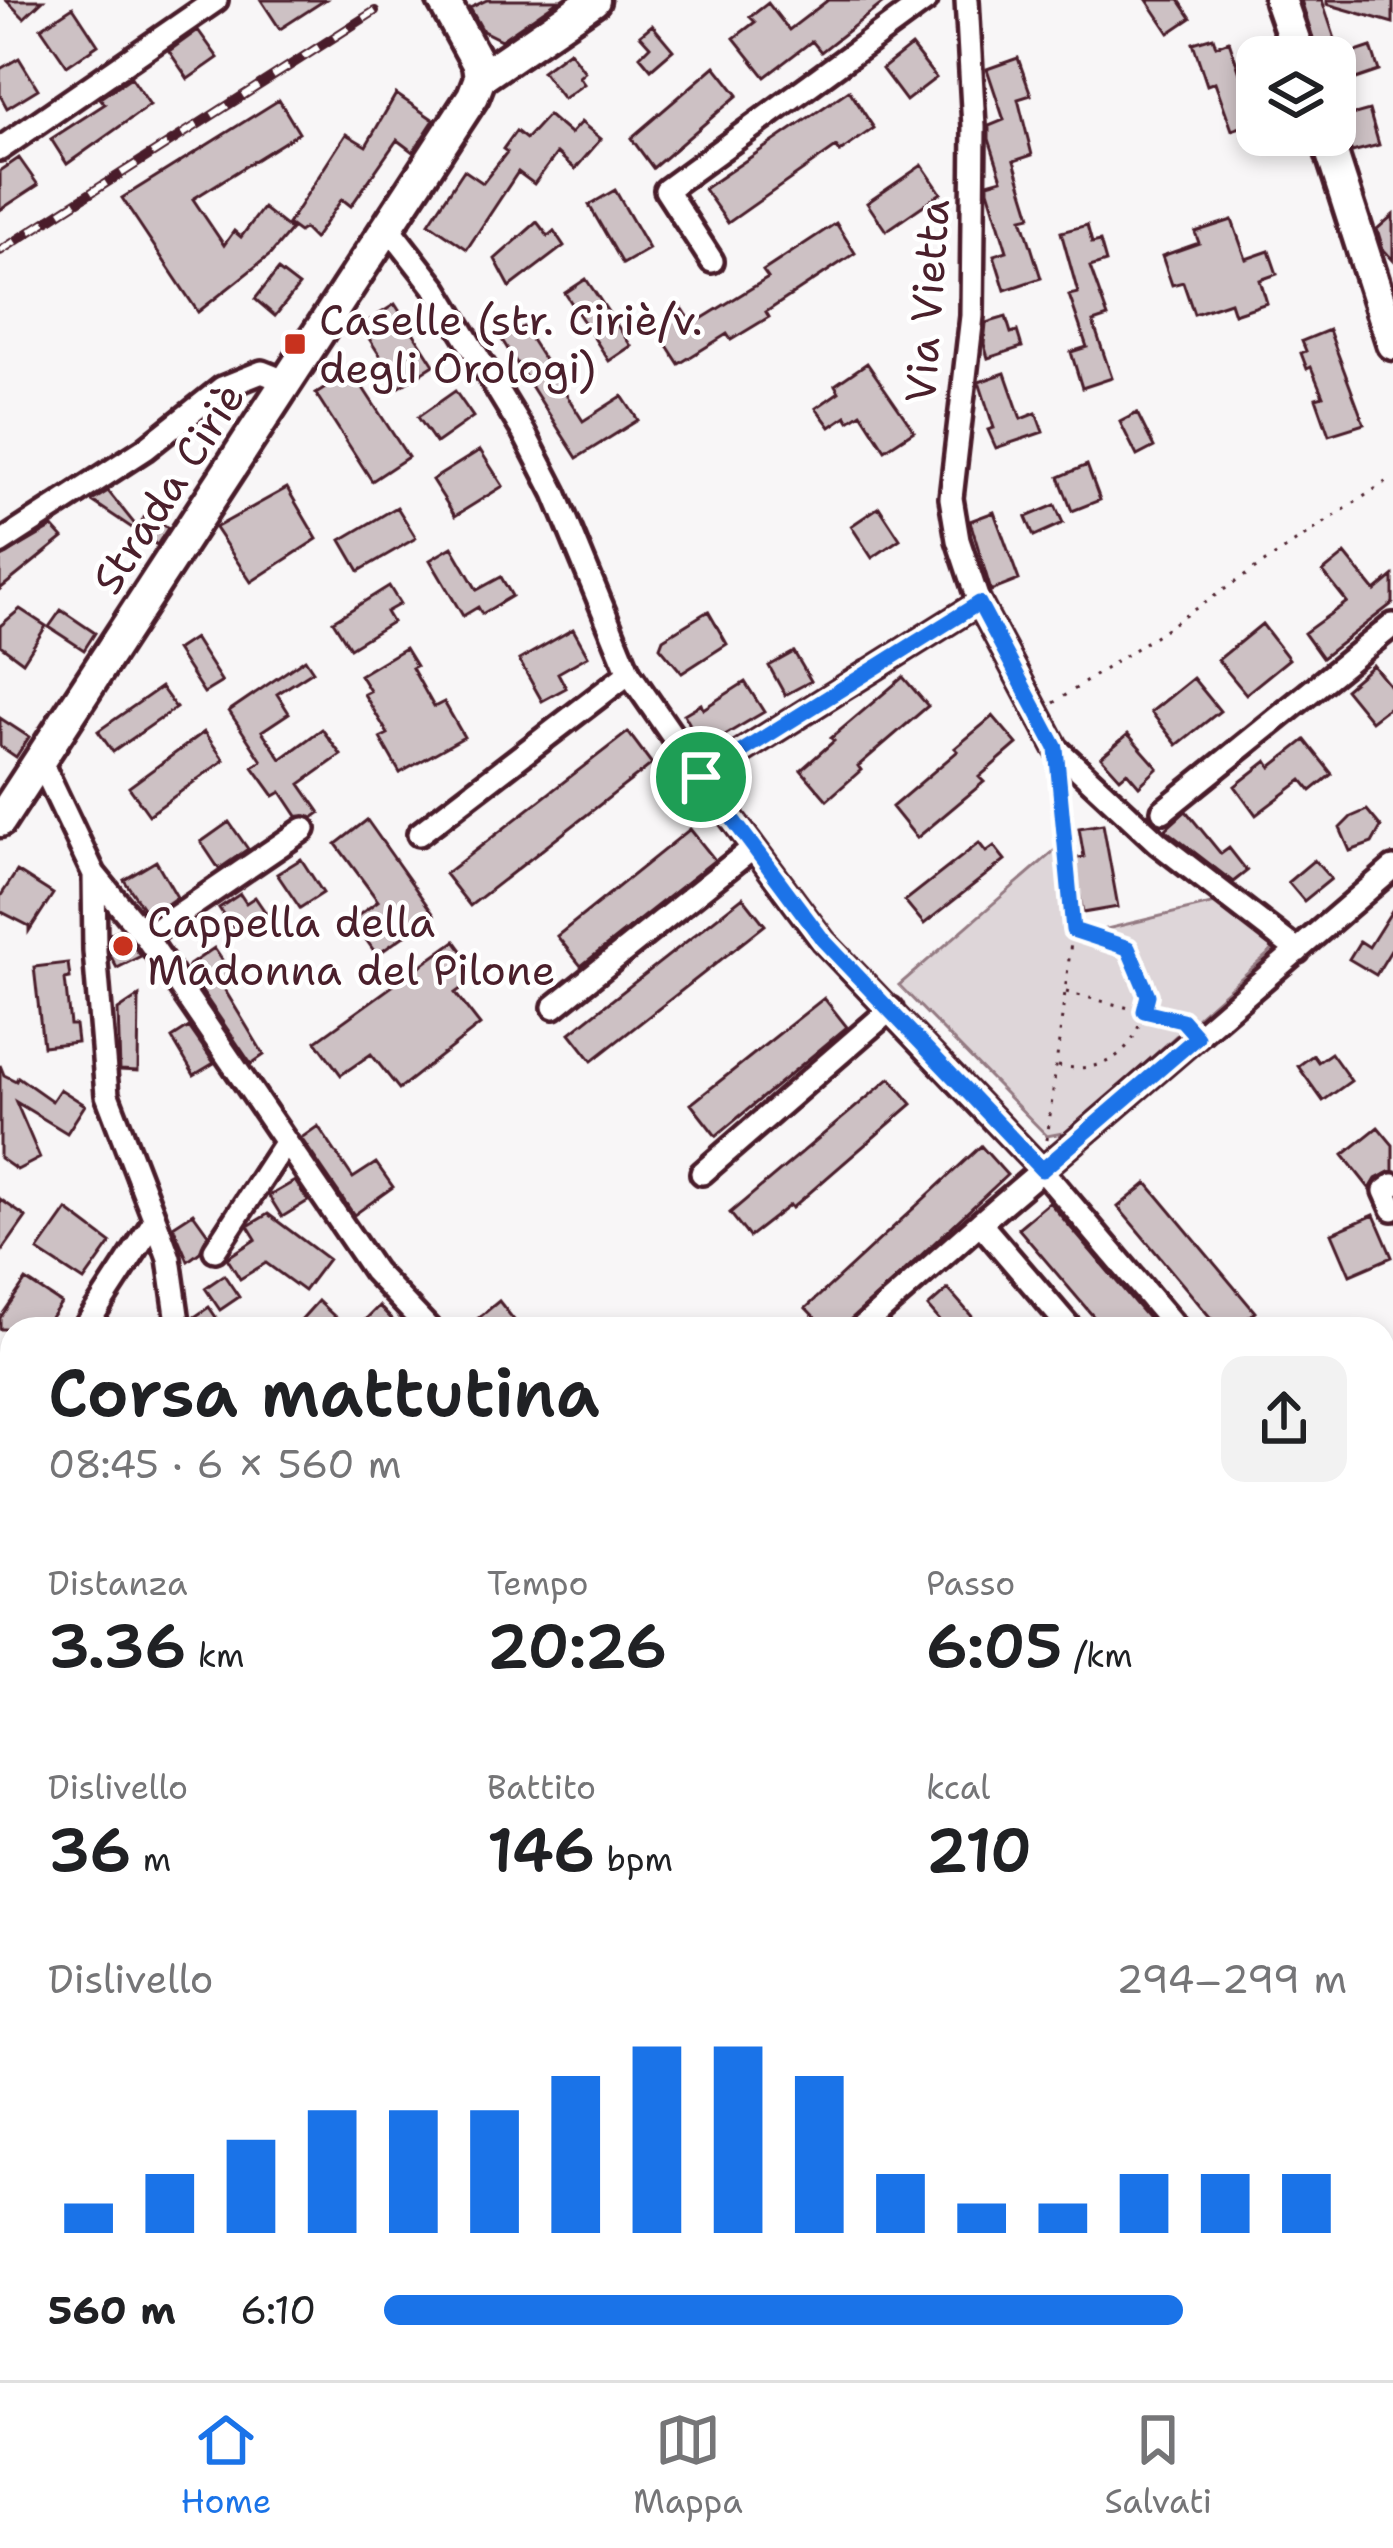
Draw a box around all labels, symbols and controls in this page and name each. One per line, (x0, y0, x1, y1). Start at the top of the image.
map controls (1236, 36, 1356, 156)
button: layers (1236, 36, 1356, 156)
street label: Via Vietta (892, 197, 962, 405)
place label: Caselle (str. Ciriè/v. degli Orologi) (319, 292, 703, 396)
marker: Caselle (str. Ciriè/v. degli Orologi) (282, 331, 308, 357)
street label: Strada Ciriè (79, 372, 257, 604)
pin (650, 726, 752, 828)
icon: arrive (668, 744, 734, 810)
place label: Cappella della Madonna del Pilone (147, 894, 555, 998)
marker: Cappella della Madonna del Pilone (110, 933, 136, 959)
text: Corsa mattutina (48, 1349, 600, 1437)
button: share (1221, 1356, 1347, 1482)
text: 08:45 · 6 × 560 m (48, 1438, 401, 1490)
text: Distanza (48, 1561, 188, 1606)
text: Tempo (487, 1561, 589, 1606)
text: Passo (926, 1561, 1015, 1606)
text: 3.36 (48, 1606, 186, 1686)
text: 20:26 (487, 1606, 667, 1686)
text: 6:05 (926, 1606, 1062, 1686)
text: km (186, 1633, 244, 1678)
text: /km (1062, 1633, 1133, 1678)
text: Dislivello (48, 1765, 188, 1810)
text: Battito (487, 1765, 596, 1810)
text: kcal (926, 1765, 990, 1810)
text: 36 (48, 1810, 132, 1890)
text: 146 (487, 1810, 595, 1890)
text: 210 (926, 1810, 1032, 1890)
text: m (132, 1837, 171, 1882)
text: bpm (595, 1837, 673, 1882)
text: Dislivello (48, 1953, 213, 2005)
text: 294–299 m (1116, 1953, 1347, 2005)
text: 560 m (48, 2284, 176, 2336)
text: 6:10 (240, 2284, 316, 2336)
tab: Home (181, 2407, 271, 2524)
tab: Mappa (633, 2407, 743, 2524)
tab: Salvati (1104, 2407, 1212, 2524)

